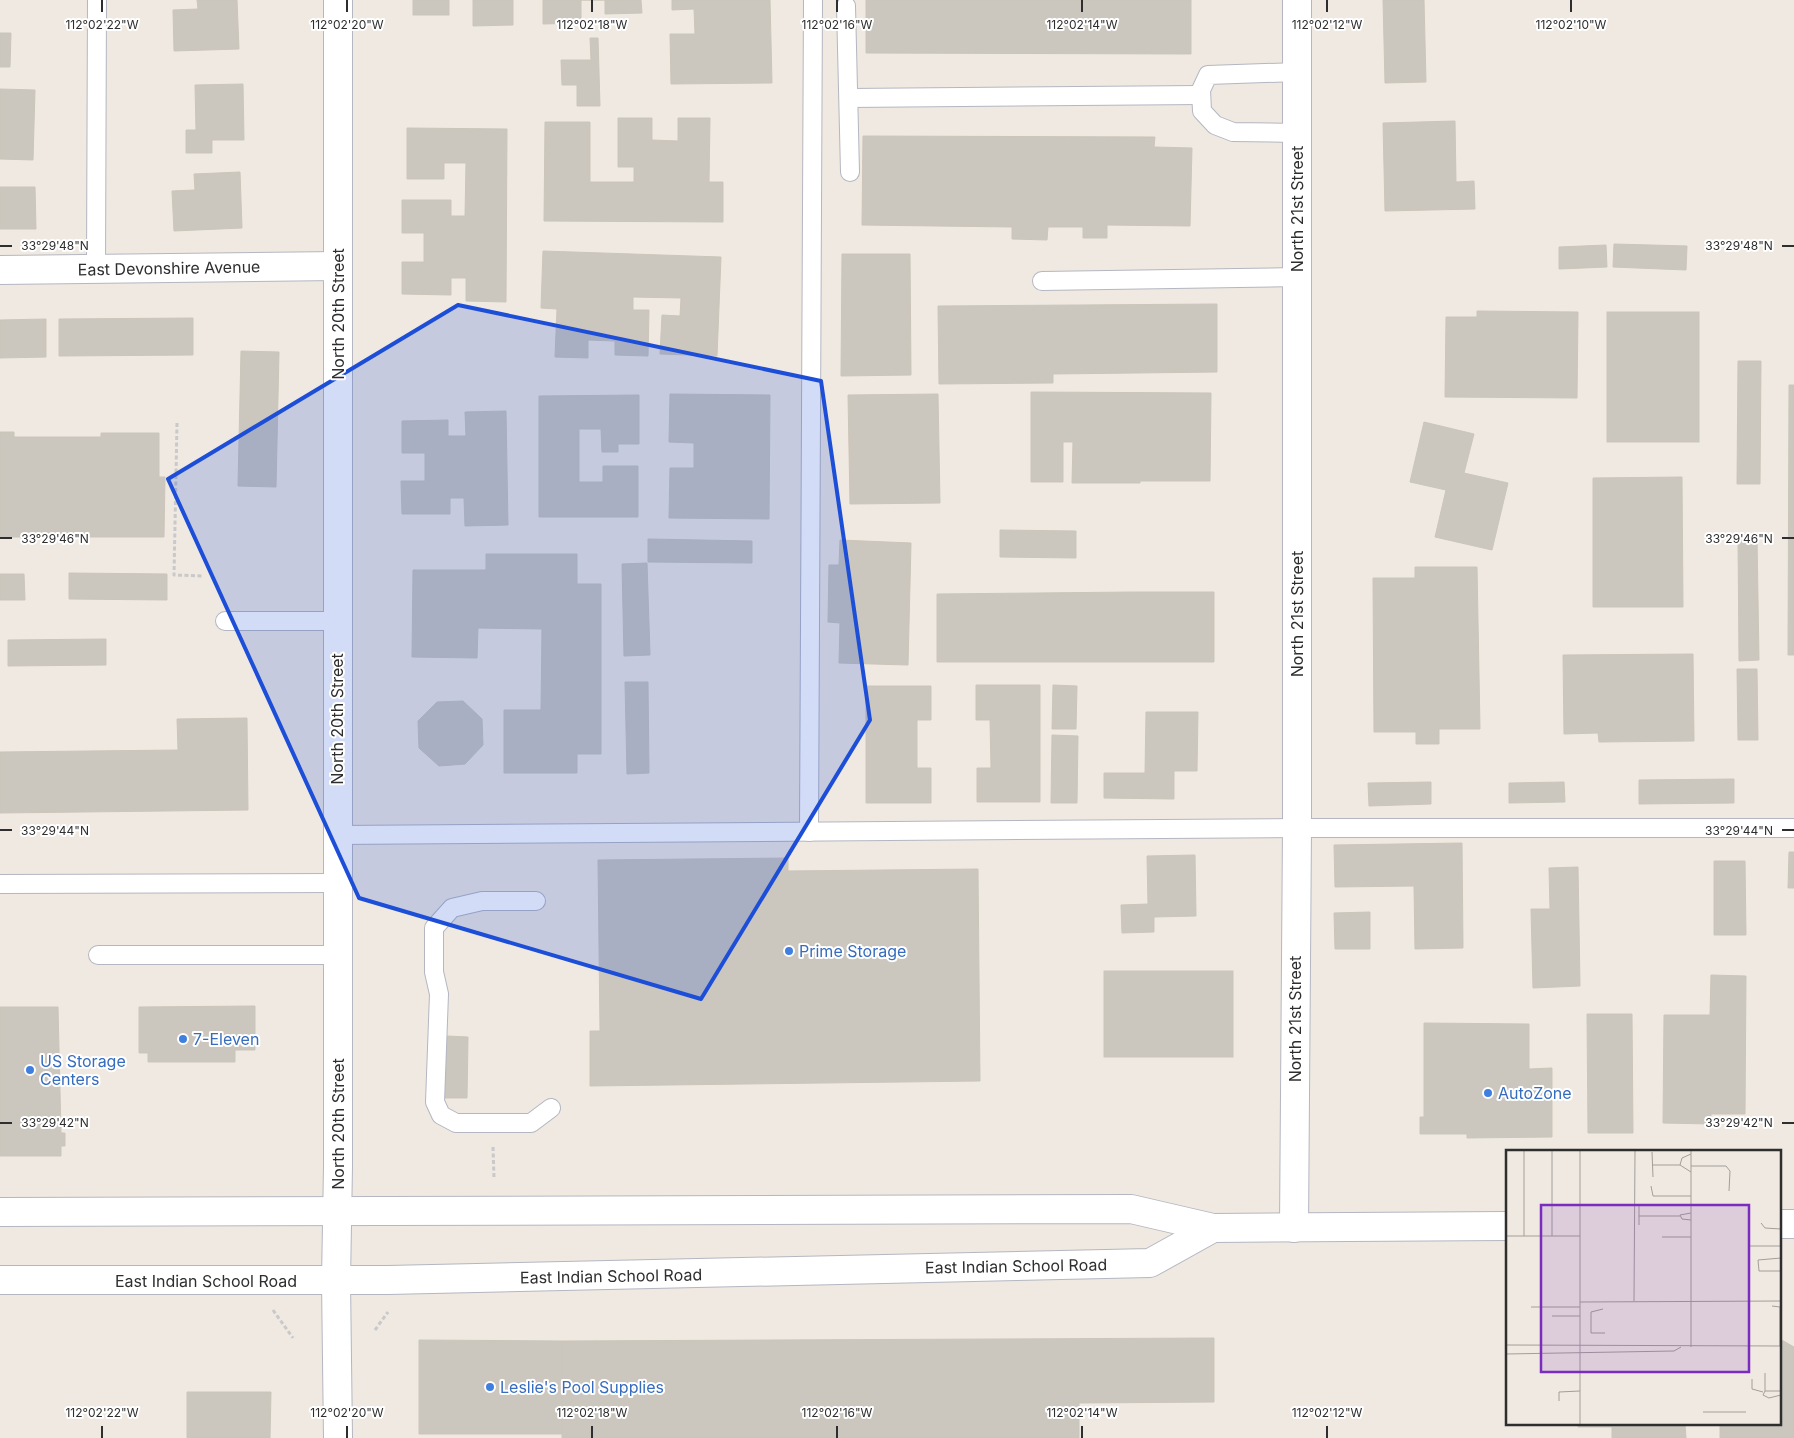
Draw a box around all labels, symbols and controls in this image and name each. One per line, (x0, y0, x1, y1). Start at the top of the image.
text: 112°02'22"W (65, 17, 139, 32)
text: 112°02'20"W (310, 17, 384, 32)
text: 112°02'18"W (557, 17, 628, 32)
text: 112°02'16"W (802, 17, 873, 32)
text: 112°02'14"W (1046, 17, 1118, 32)
text: 112°02'12"W (1292, 17, 1362, 32)
text: 112°02'10"W (1536, 17, 1607, 32)
street label: North 21st Street (1287, 146, 1307, 272)
text: 33°29'48"N (21, 238, 89, 253)
text: 33°29'48"N (1705, 238, 1773, 253)
street label: North 20th Street (328, 248, 348, 380)
street label: East Devonshire Avenue (78, 256, 260, 280)
text: 33°29'46"N (21, 531, 89, 546)
text: 33°29'46"N (1705, 531, 1773, 546)
street label: North 21st Street (1287, 551, 1307, 677)
street label: North 20th Street (327, 653, 347, 785)
text: 33°29'44"N (21, 823, 89, 838)
text: 33°29'44"N (1705, 823, 1773, 838)
place label: Prime Storage (799, 941, 906, 961)
marker: Prime Storage (783, 945, 795, 957)
street label: North 21st Street (1285, 956, 1305, 1082)
place label: 7-Eleven (193, 1029, 259, 1049)
marker: 7-Eleven (177, 1033, 189, 1045)
place label: US Storage Centers (40, 1051, 126, 1089)
street label: North 20th Street (328, 1058, 348, 1190)
marker: US Storage Centers (24, 1064, 36, 1076)
place label: AutoZone (1498, 1083, 1572, 1103)
marker: AutoZone (1482, 1087, 1494, 1099)
text: 33°29'42"N (21, 1115, 89, 1130)
text: 33°29'42"N (1705, 1115, 1773, 1130)
inset map (1506, 1150, 1782, 1426)
street label: East Indian School Road (925, 1254, 1107, 1278)
street label: East Indian School Road (520, 1264, 702, 1288)
street label: East Indian School Road (115, 1271, 297, 1291)
place label: Leslie's Pool Supplies (500, 1377, 664, 1397)
marker: Leslie's Pool Supplies (484, 1381, 496, 1393)
text: 112°02'22"W (65, 1405, 139, 1420)
text: 112°02'20"W (310, 1405, 384, 1420)
text: 112°02'18"W (557, 1405, 628, 1420)
text: 112°02'16"W (802, 1405, 873, 1420)
text: 112°02'14"W (1046, 1405, 1118, 1420)
text: 112°02'12"W (1292, 1405, 1362, 1420)

